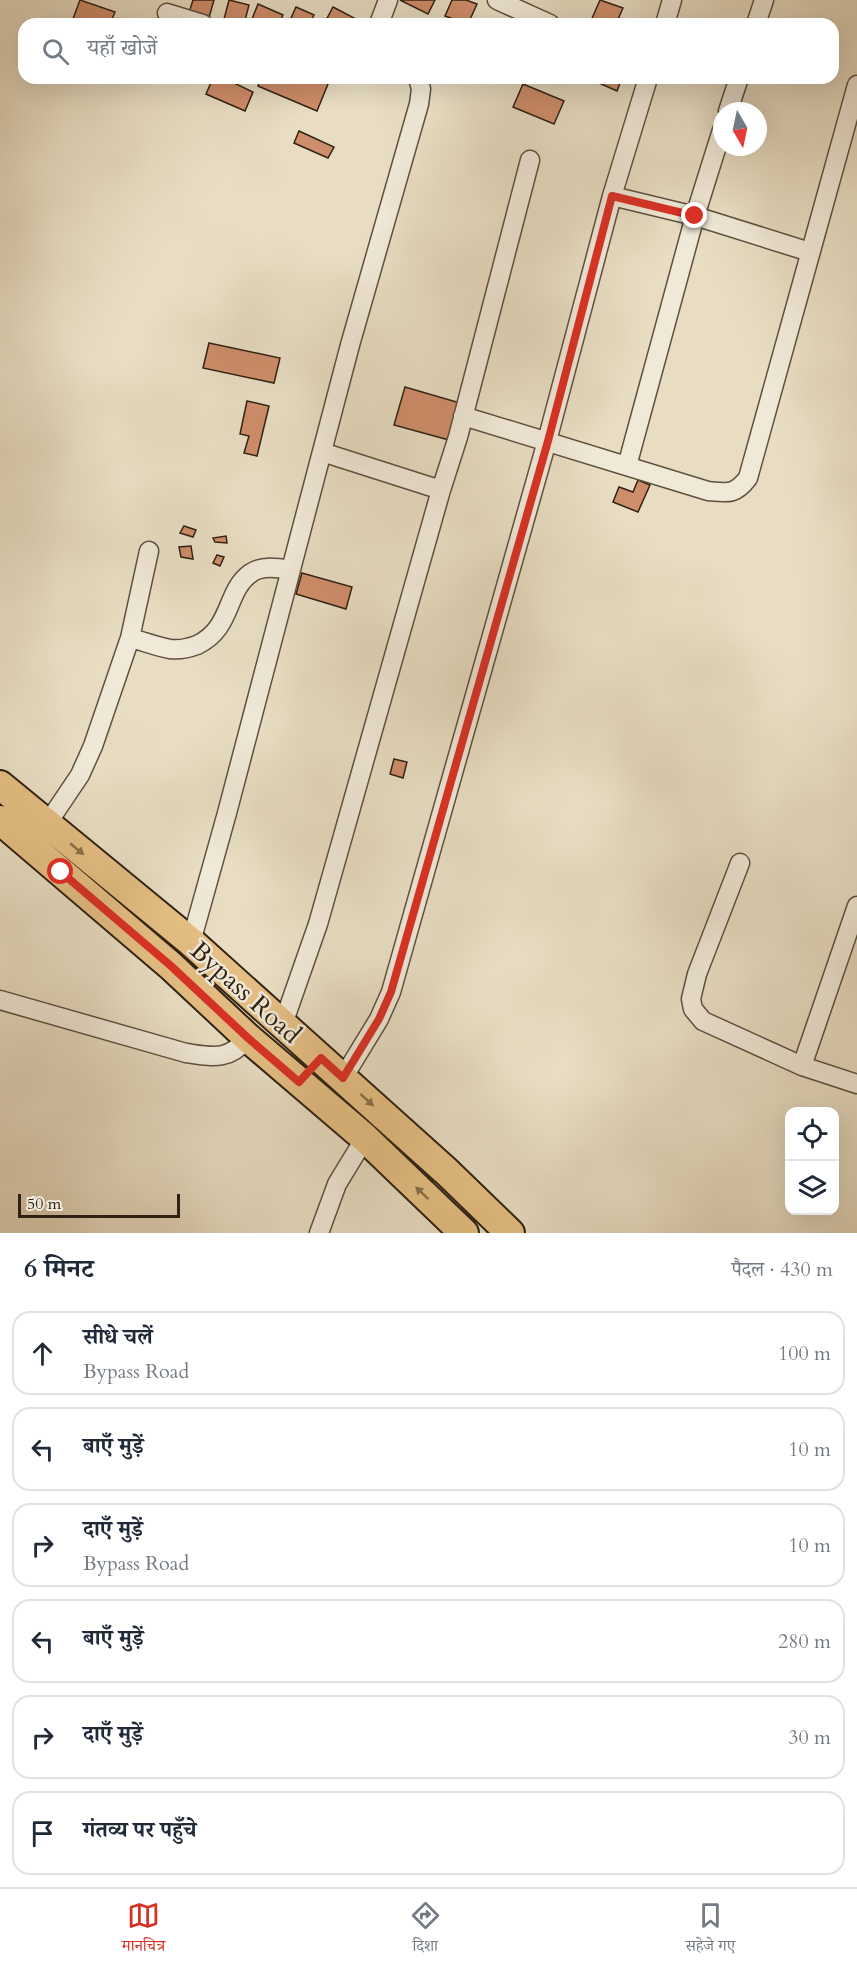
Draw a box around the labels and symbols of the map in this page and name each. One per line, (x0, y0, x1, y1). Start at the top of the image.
north arrow (713, 102, 767, 156)
route end (681, 202, 707, 228)
one-way arrow (70, 842, 85, 855)
route start (47, 858, 73, 884)
street label: Bypass Road (183, 933, 309, 1052)
one-way arrow (360, 1093, 374, 1107)
one-way arrow (415, 1186, 429, 1200)
scale bar (18, 1191, 180, 1218)

